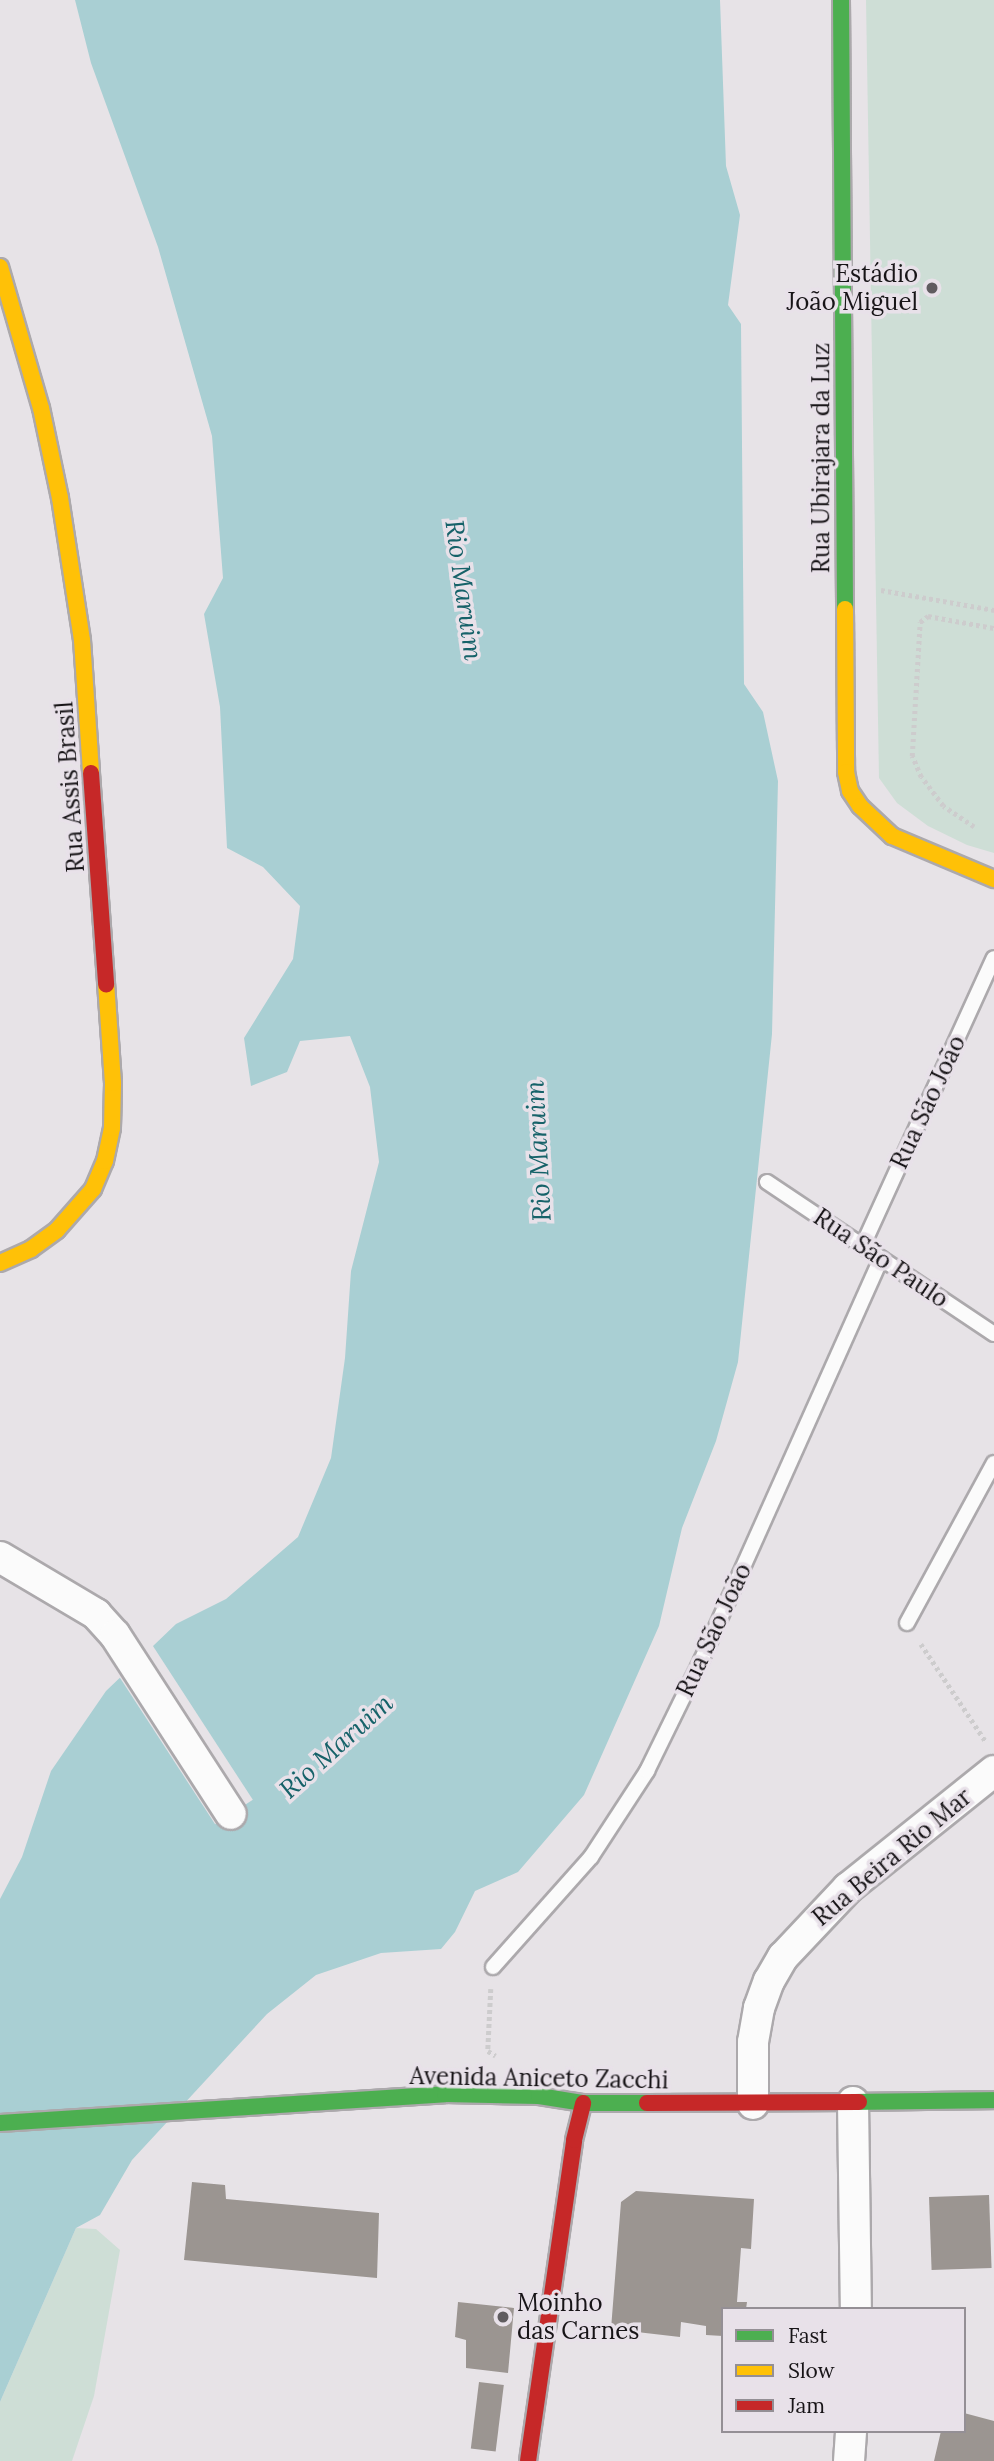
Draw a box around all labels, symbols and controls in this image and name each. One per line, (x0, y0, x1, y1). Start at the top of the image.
place label: Estádio João Miguel (786, 260, 918, 316)
marker: Estádio João Miguel (924, 280, 940, 296)
street label: Rua Ubirajara da Luz (807, 343, 835, 573)
water label: Rio Maruim (439, 518, 489, 662)
street label: Rua Assis Brasil (50, 701, 90, 873)
street label: Rua São João (885, 1031, 971, 1173)
water label: Rio Maruim (519, 1080, 557, 1222)
street label: Rua São Paulo (808, 1202, 954, 1314)
street label: Rua São João (671, 1559, 757, 1701)
water label: Rio Maruim (273, 1687, 399, 1805)
street label: Rua Beira Rio Mar (807, 1782, 977, 1932)
street label: Avenida Aniceto Zacchi (409, 2061, 669, 2095)
place label: Moinho das Carnes (517, 2289, 639, 2345)
legend (721, 2307, 966, 2433)
marker: Moinho das Carnes (495, 2309, 511, 2325)
text: Fast (788, 2322, 827, 2349)
text: Slow (788, 2357, 835, 2384)
text: Jam (788, 2392, 825, 2419)

